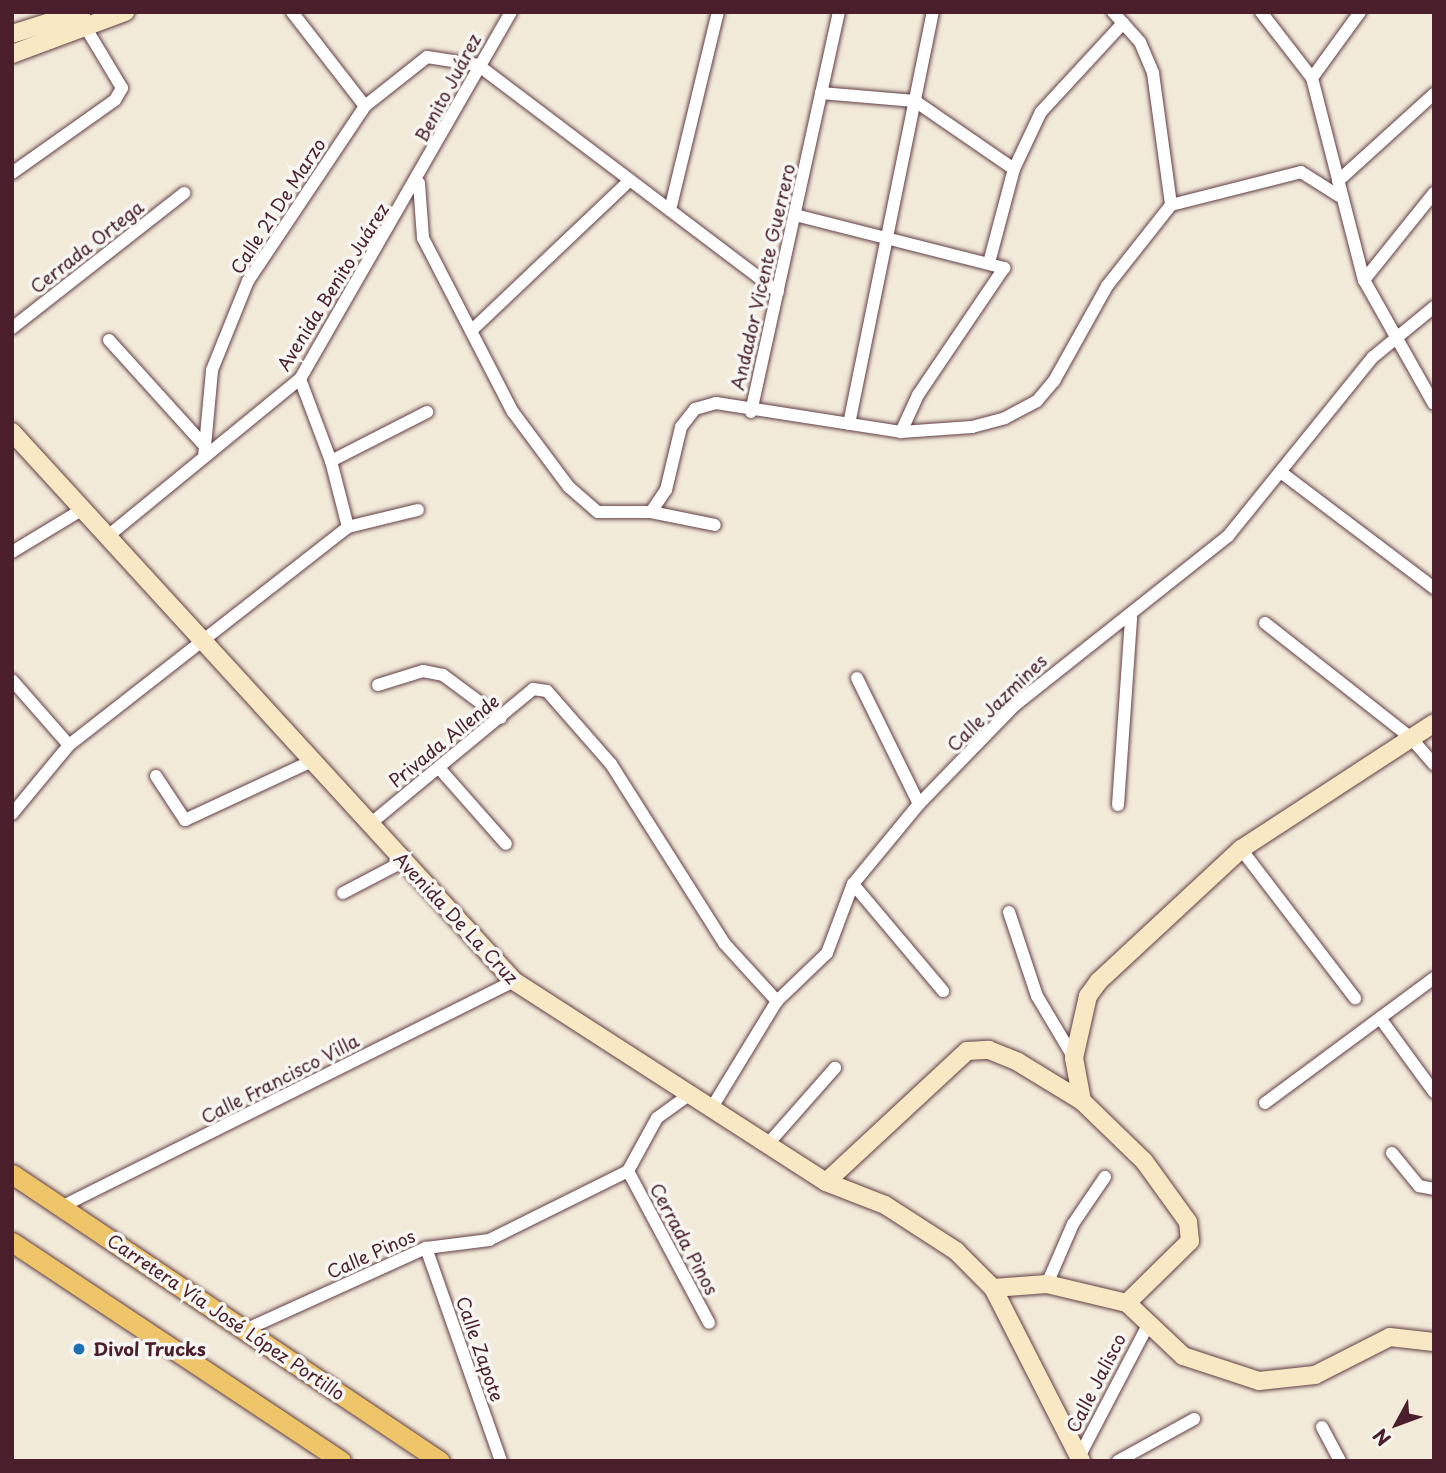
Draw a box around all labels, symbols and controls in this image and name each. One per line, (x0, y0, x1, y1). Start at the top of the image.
street label: Benito Juárez (411, 30, 485, 146)
street label: Calle 21 De Marzo (225, 132, 331, 280)
street label: Andador Vicente Guerrero (727, 162, 799, 392)
street label: Cerrada Ortega (26, 196, 148, 298)
street label: Avenida Benito Juárez (273, 199, 393, 375)
street label: Calle Jazmines (942, 650, 1052, 756)
street label: Privada Allende (385, 690, 503, 792)
street label: Avenida De La Cruz (389, 848, 523, 988)
street label: Calle Francisco Villa (197, 1029, 363, 1129)
street label: Cerrada Pinos (646, 1180, 722, 1298)
street label: Calle Pinos (323, 1225, 419, 1283)
street label: Carretera Vía José López Portillo (102, 1229, 350, 1405)
street label: Calle Zapote (452, 1293, 508, 1405)
street label: Calle Jalisco (1062, 1329, 1130, 1437)
place label: Divol Trucks (93, 1338, 207, 1360)
marker: Divol Trucks (71, 1341, 87, 1357)
north arrow (1362, 1389, 1432, 1459)
text: N (1366, 1423, 1397, 1453)

